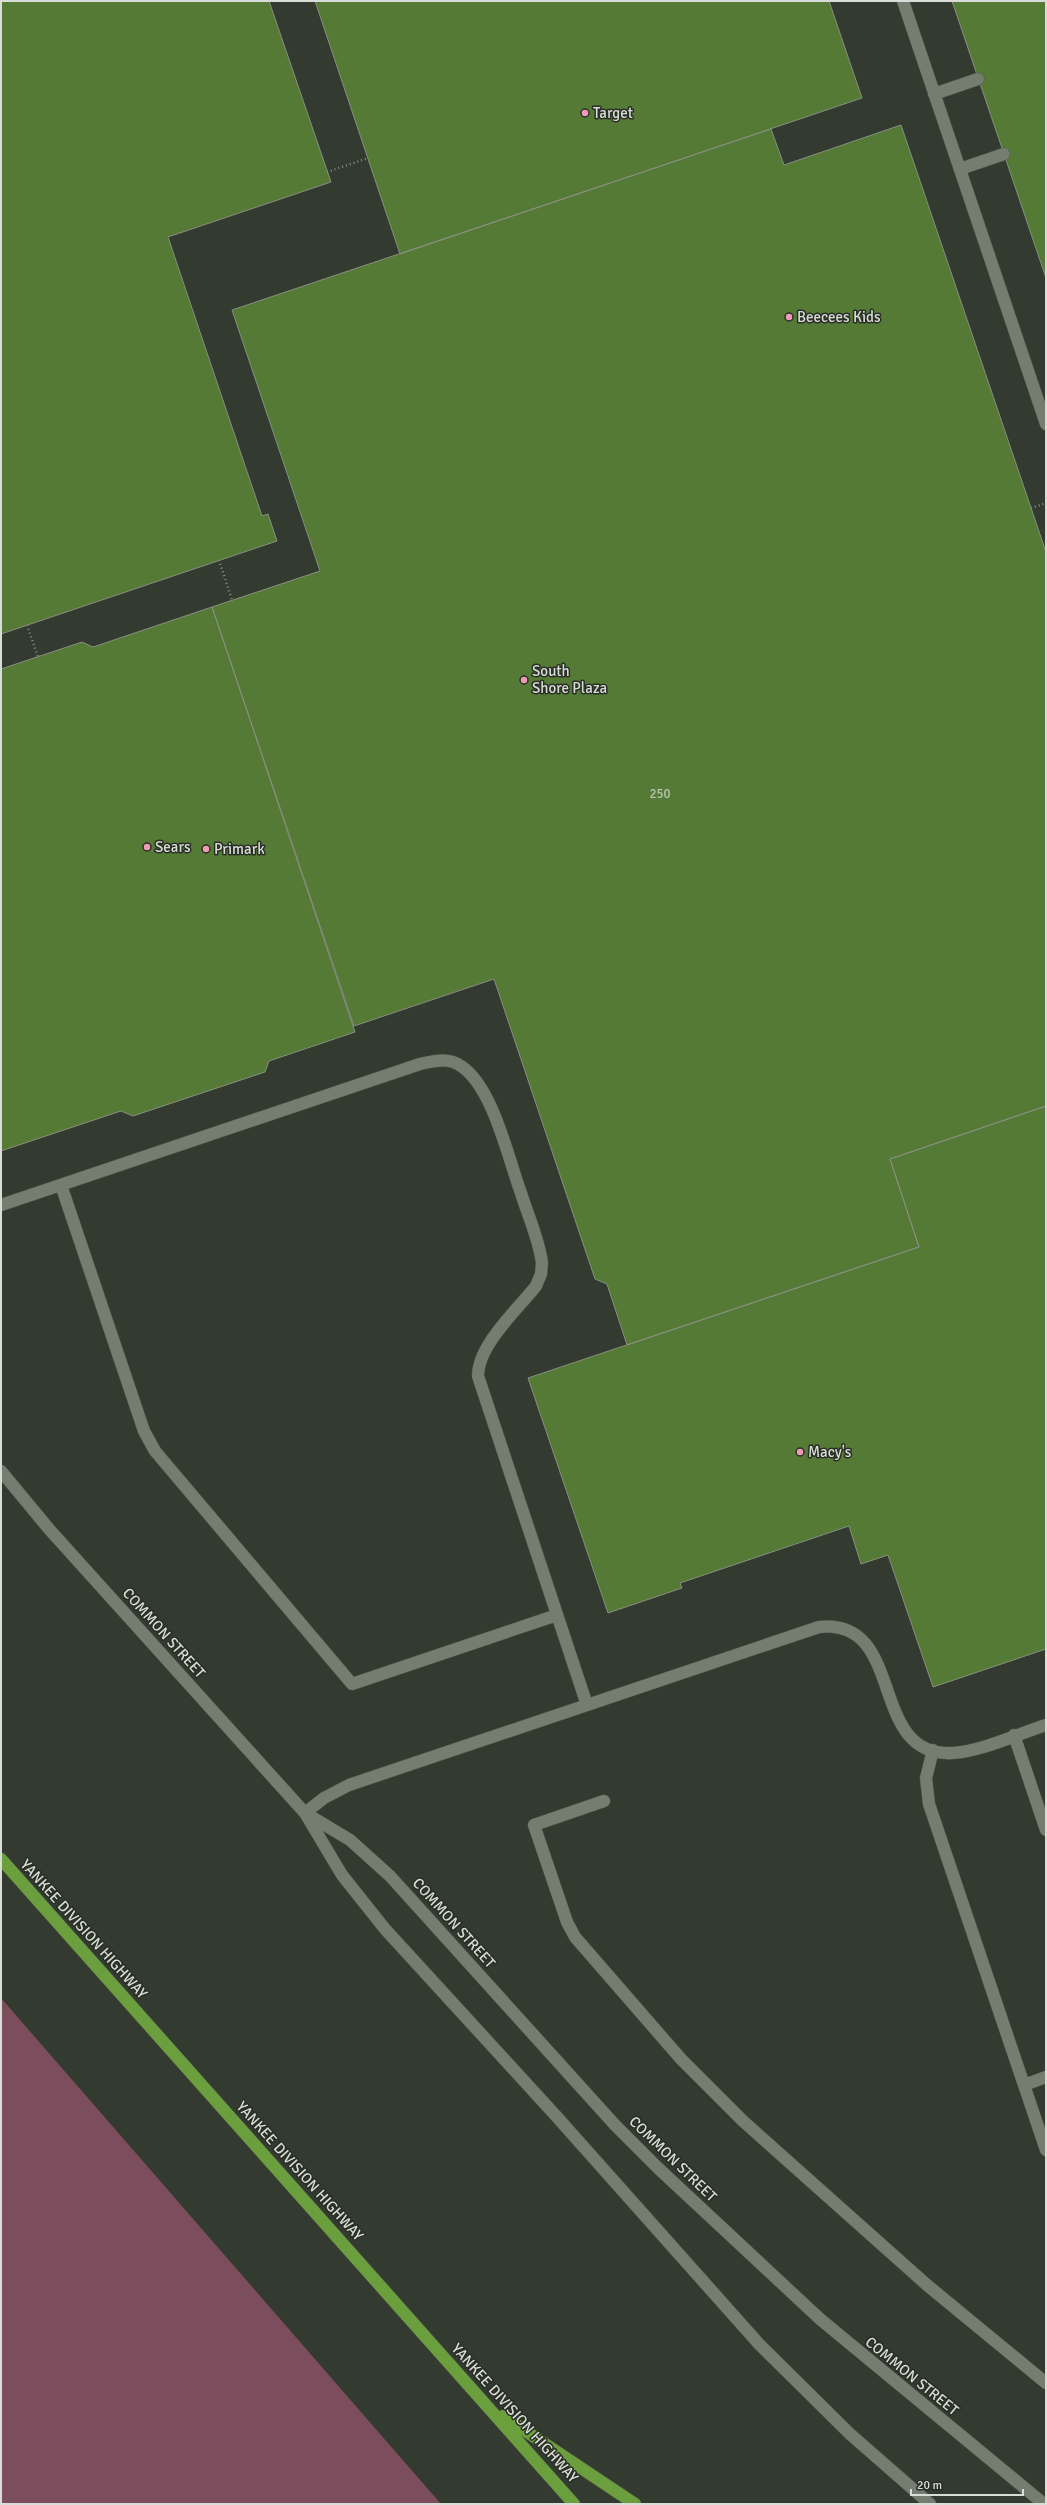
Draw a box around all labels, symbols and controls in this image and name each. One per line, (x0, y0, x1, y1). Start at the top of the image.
place label: Target (593, 104, 633, 122)
marker: Target (580, 108, 590, 118)
place label: Beecees Kids (797, 308, 881, 326)
marker: Beecees Kids (784, 312, 794, 322)
place label: South Shore Plaza (532, 662, 607, 697)
marker: South Shore Plaza (519, 675, 529, 685)
house number: 250 (649, 786, 671, 802)
place label: Sears (155, 838, 191, 856)
place label: Primark (214, 840, 265, 858)
marker: Sears (142, 842, 152, 852)
marker: Primark (201, 844, 211, 854)
place label: Macy's (808, 1443, 852, 1461)
marker: Macy's (795, 1447, 805, 1457)
street label: COMMON STREET (119, 1584, 210, 1682)
street label: YANKEE DIVISION HIGHWAY (17, 1856, 152, 2003)
street label: COMMON STREET (409, 1874, 500, 1972)
street label: YANKEE DIVISION HIGHWAY (233, 2098, 368, 2245)
street label: COMMON STREET (625, 2113, 721, 2206)
street label: COMMON STREET (862, 2333, 963, 2420)
street label: YANKEE DIVISION HIGHWAY (448, 2340, 583, 2487)
scale bar (911, 2471, 1023, 2497)
text: 20 m (917, 2478, 942, 2493)

